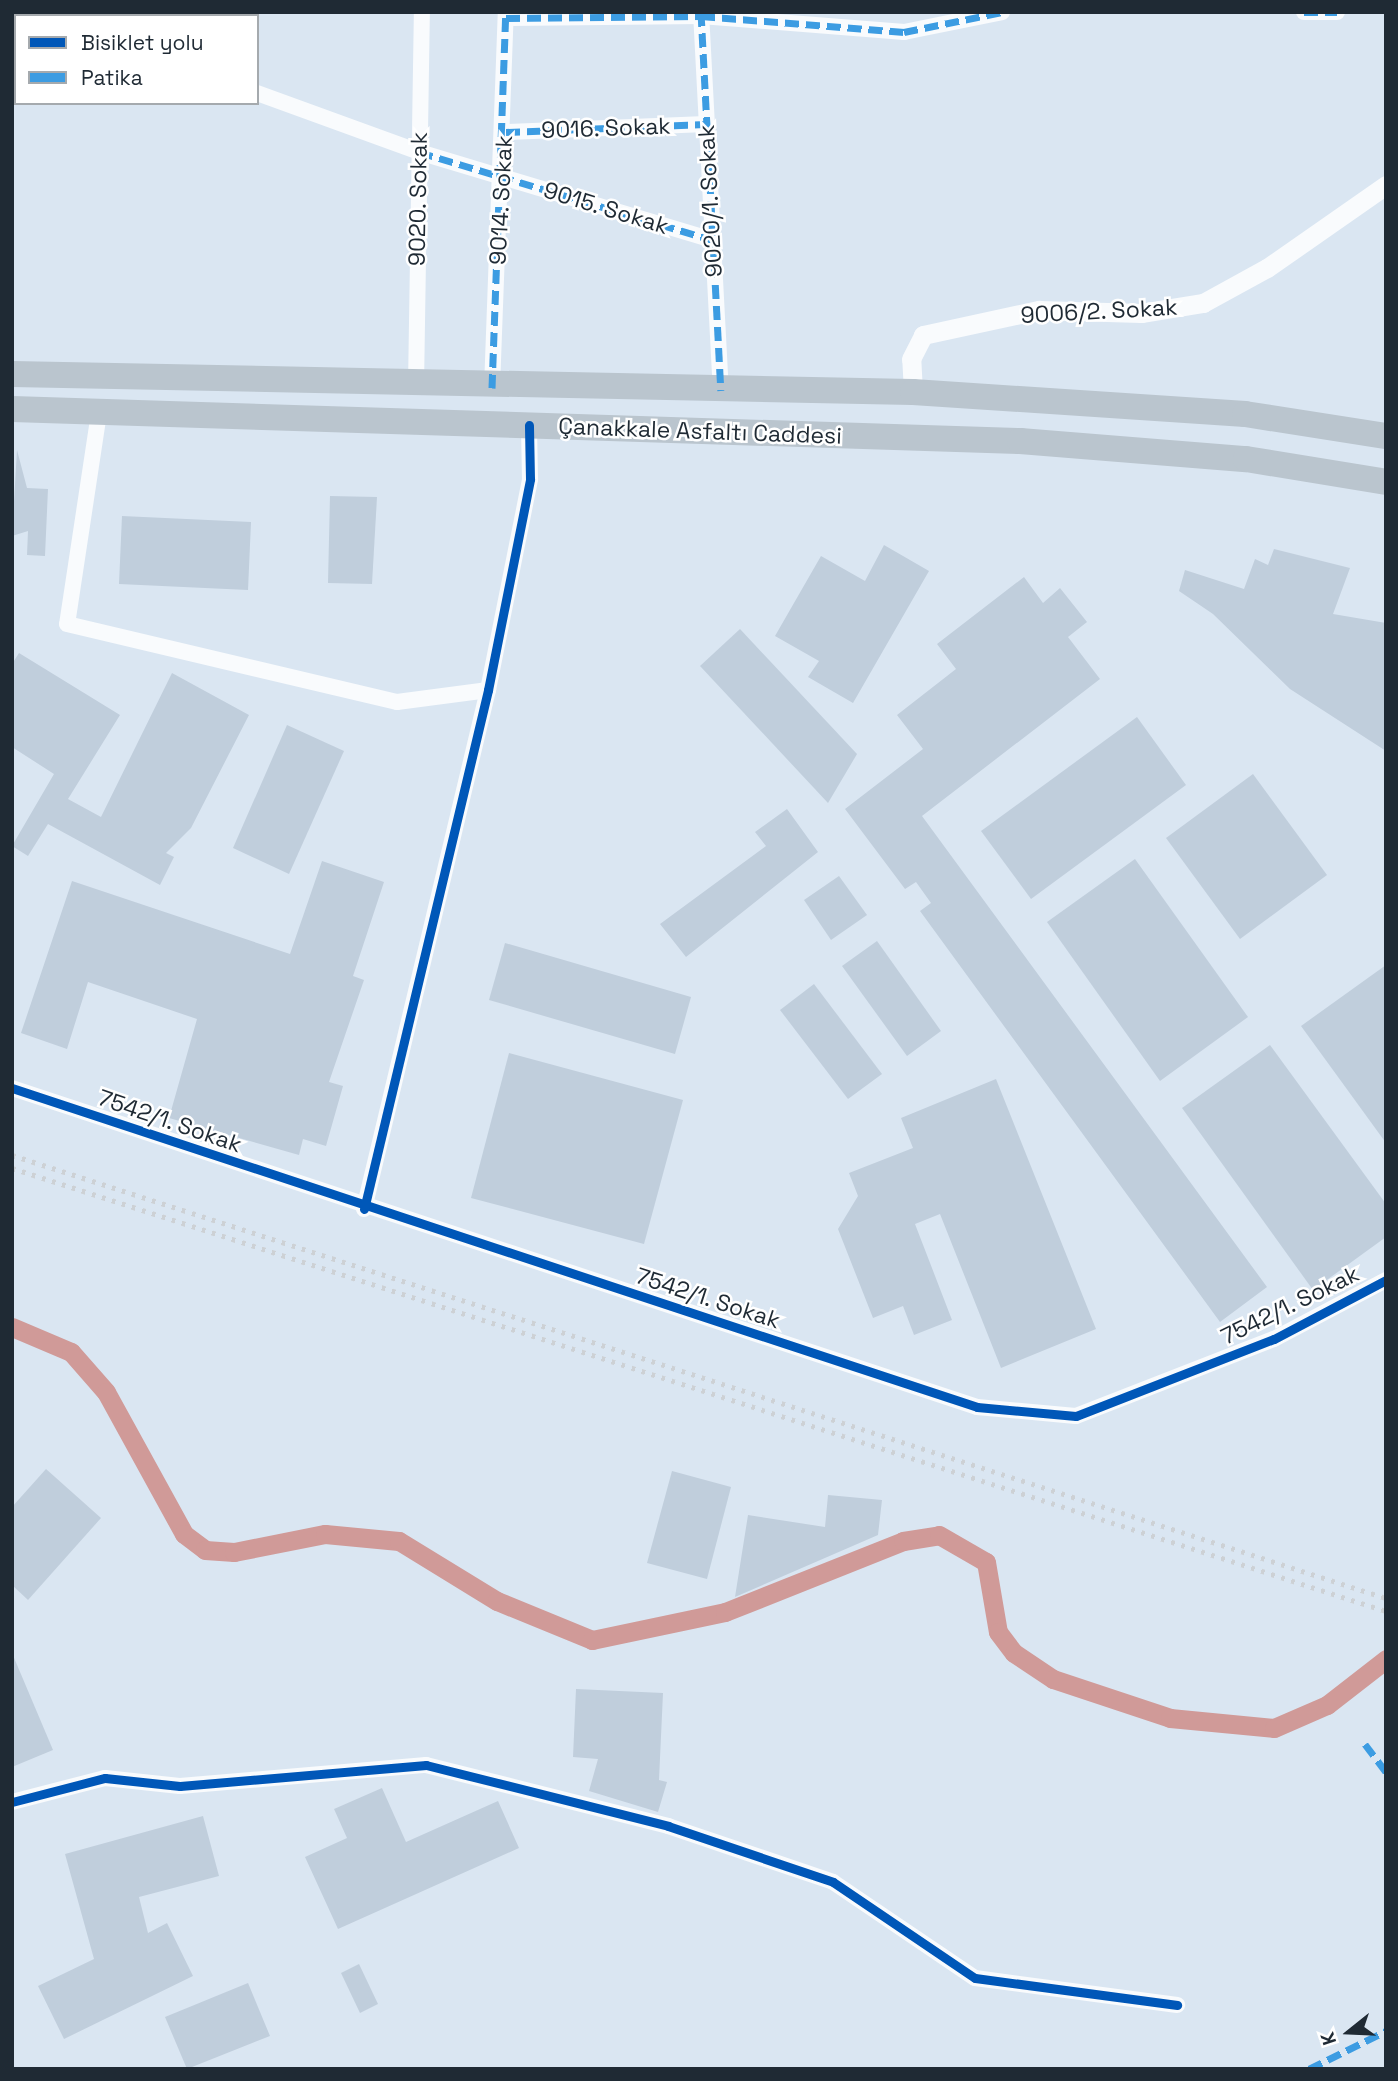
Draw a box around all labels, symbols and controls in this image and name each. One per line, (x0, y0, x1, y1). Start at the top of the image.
legend (14, 14, 259, 105)
text: Bisiklet yolu (81, 29, 204, 56)
text: Patika (81, 64, 143, 91)
street label: 9016. Sokak (540, 112, 672, 144)
street label: 9020/1. Sokak (692, 124, 728, 278)
street label: 9020. Sokak (403, 131, 433, 267)
street label: 9014. Sokak (484, 134, 518, 266)
street label: 9015. Sokak (540, 176, 672, 240)
street label: 9006/2. Sokak (1020, 293, 1178, 329)
street label: Çanakkale Asfaltı Caddesi (558, 412, 842, 450)
street label: 7542/1. Sokak (94, 1083, 246, 1159)
street label: 7542/1. Sokak (1216, 1260, 1364, 1350)
street label: 7542/1. Sokak (632, 1262, 784, 1334)
north arrow (1314, 1997, 1384, 2067)
text: K (1315, 2029, 1342, 2048)

